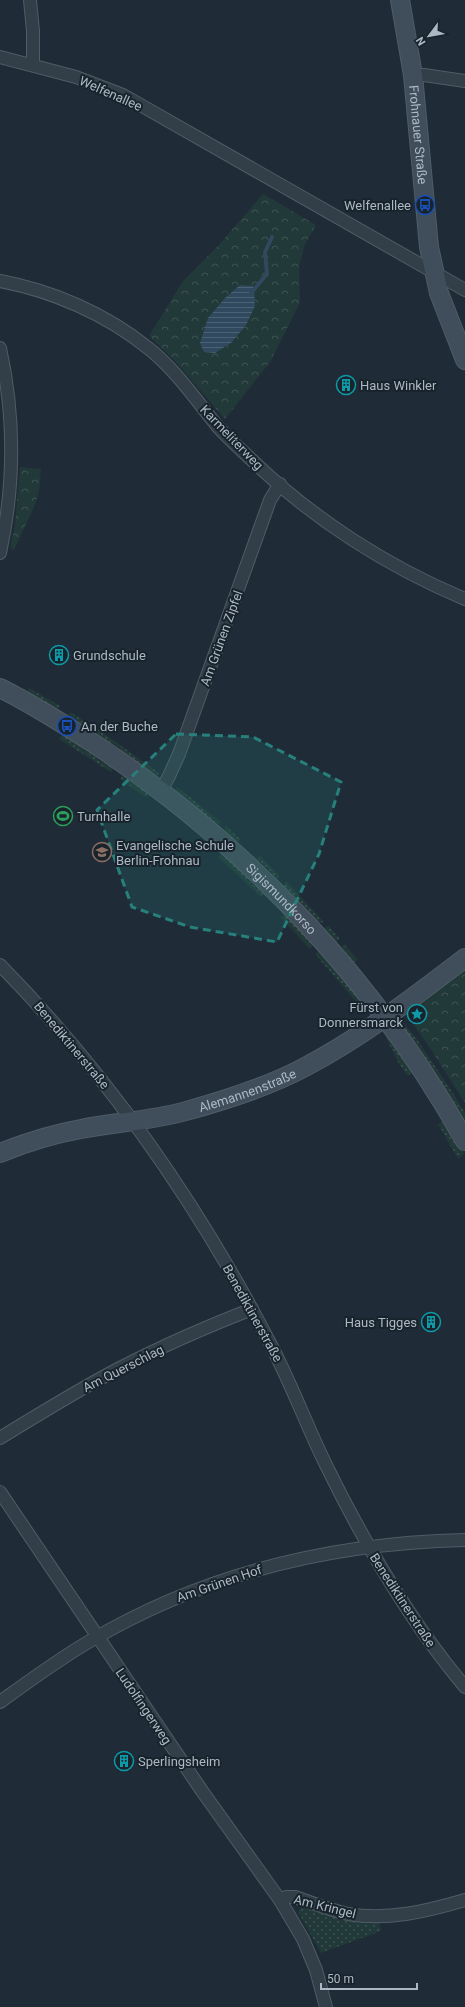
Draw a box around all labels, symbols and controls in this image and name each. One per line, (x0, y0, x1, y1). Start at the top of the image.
north arrow (409, 16, 449, 56)
text: N (413, 34, 429, 48)
street label: Welfenallee (77, 73, 145, 114)
street label: Frohnauer Straße (406, 84, 430, 185)
bus stop icon: Welfenallee (414, 194, 436, 216)
place label: Welfenallee (344, 198, 411, 213)
building icon: Haus Winkler (335, 374, 357, 396)
place label: Haus Winkler (360, 378, 437, 393)
street label: Karmeliterweg (197, 402, 266, 473)
street label: Am Grünen Zipfel (197, 588, 246, 688)
building icon: Grundschule (48, 644, 70, 666)
place label: Grundschule (73, 648, 146, 663)
bus stop icon: An der Buche (56, 715, 78, 737)
place label: An der Buche (81, 719, 158, 734)
sports icon: Turnhalle (52, 805, 74, 827)
place label: Turnhalle (77, 809, 130, 824)
place label: Evangelische Schule Berlin-Frohnau (116, 838, 234, 868)
school or university icon: Evangelische Schule Berlin-Frohnau (91, 841, 113, 863)
street label: Sigismundkorso (243, 860, 319, 937)
street label: Benediktinerstraße (31, 999, 112, 1092)
place label: Fürst von Donnersmarck (319, 1000, 403, 1030)
place icon: Fürst von Donnersmarck (406, 1003, 428, 1025)
street label: Alemannenstraße (197, 1066, 299, 1115)
street label: Benediktinerstraße (220, 1262, 286, 1365)
building icon: Haus Tigges (420, 1311, 442, 1333)
place label: Haus Tigges (345, 1315, 417, 1330)
street label: Am Querschlag (80, 1342, 166, 1395)
street label: Benediktinerstraße (367, 1551, 439, 1650)
street label: Am Grünen Hof (175, 1562, 264, 1605)
street label: Ludolfingerweg (113, 1665, 175, 1747)
building icon: Sperlingsheim (113, 1750, 135, 1772)
place label: Sperlingsheim (138, 1754, 220, 1769)
street label: Am Kringel (292, 1892, 357, 1921)
scale bar (321, 1965, 417, 1991)
text: 50 m (327, 1972, 354, 1986)

